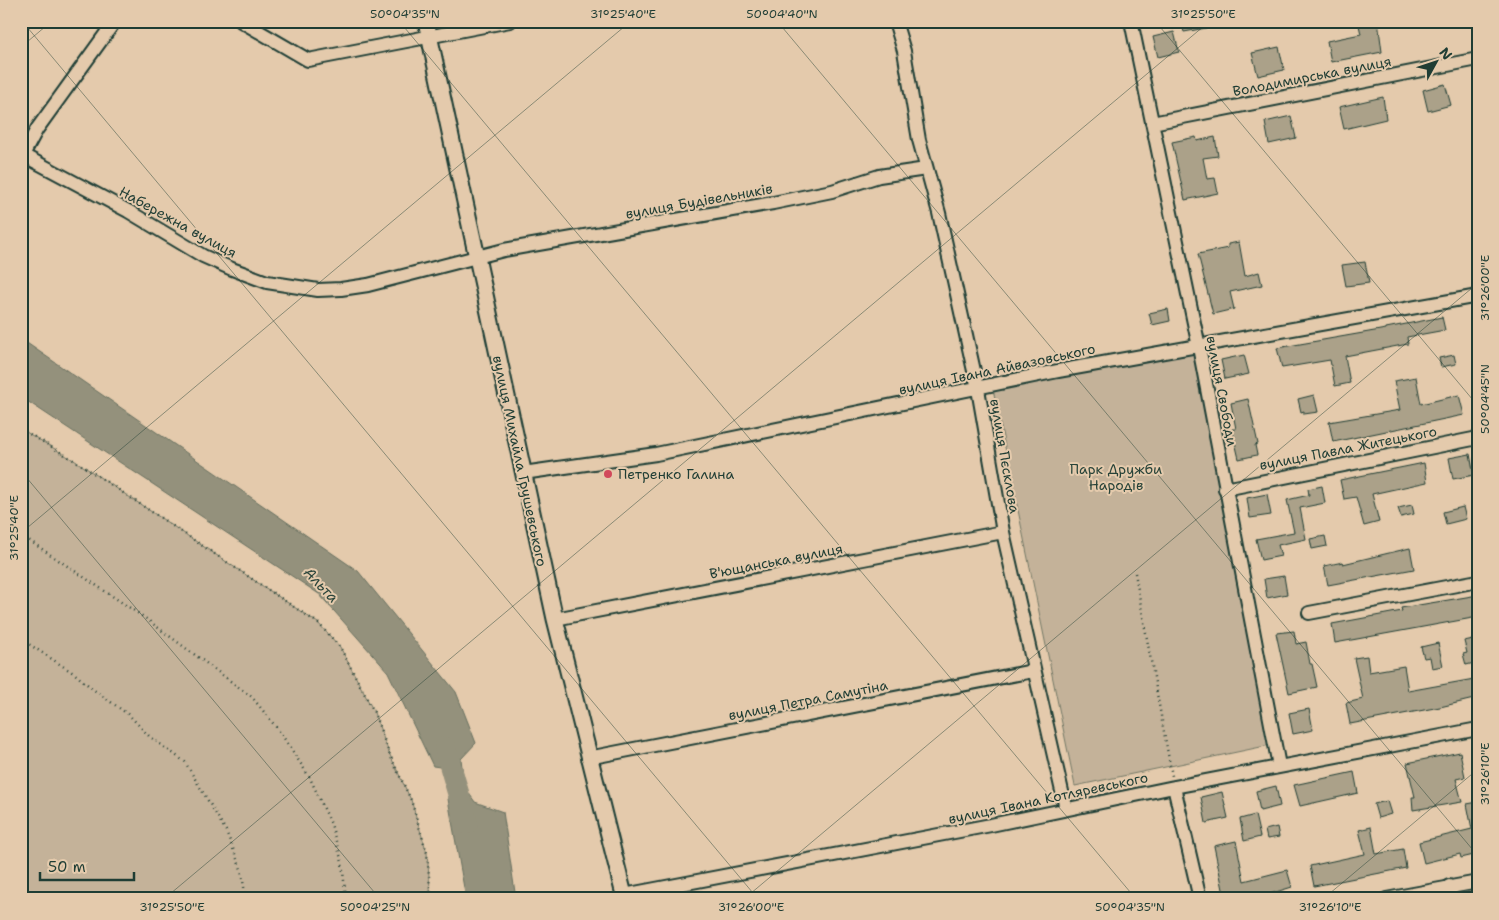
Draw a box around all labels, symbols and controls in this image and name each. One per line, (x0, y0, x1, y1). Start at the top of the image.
text: 50°04'35"N (370, 6, 440, 22)
text: 31°25'40"E (590, 6, 656, 22)
text: 50°04'40"N (746, 6, 818, 22)
text: 31°25'50"E (1170, 6, 1236, 22)
north arrow (1412, 38, 1462, 88)
text: N (1435, 44, 1456, 64)
street label: Володимирська вулиця (1231, 52, 1393, 100)
street label: вулиця Будівельників (624, 179, 774, 223)
street label: Набережна вулиця (116, 182, 240, 262)
text: 31°26'00"E (1477, 255, 1493, 321)
street label: вулиця Свободи (1202, 334, 1242, 448)
street label: вулиця Івана Айвазовського (897, 339, 1097, 399)
street label: вулиця Михайла Грушевського (489, 354, 551, 568)
text: 50°04'45"N (1477, 364, 1493, 434)
street label: вулиця Пєсклова (986, 397, 1024, 515)
street label: вулиця Павла Житецького (1258, 422, 1438, 474)
park label: Парк Дружби Народів (1070, 460, 1162, 494)
place label: Петренко Галина (618, 465, 734, 483)
marker: Петренко Галина (602, 468, 614, 480)
text: 31°25'40"E (6, 495, 22, 561)
street label: В'ющанська вулиця (708, 539, 844, 583)
water label: Альта (299, 563, 343, 607)
street label: вулиця Петра Самутіна (727, 676, 890, 724)
text: 31°26'10"E (1477, 742, 1493, 806)
street label: вулиця Івана Котляревського (946, 768, 1150, 828)
scale bar (40, 850, 134, 882)
text: 50 m (48, 857, 86, 877)
text: 31°25'50"E (139, 899, 205, 915)
text: 50°04'25"N (340, 899, 410, 915)
text: 31°26'00"E (718, 899, 784, 915)
text: 50°04'35"N (1095, 899, 1165, 915)
text: 31°26'10"E (1298, 899, 1362, 915)

